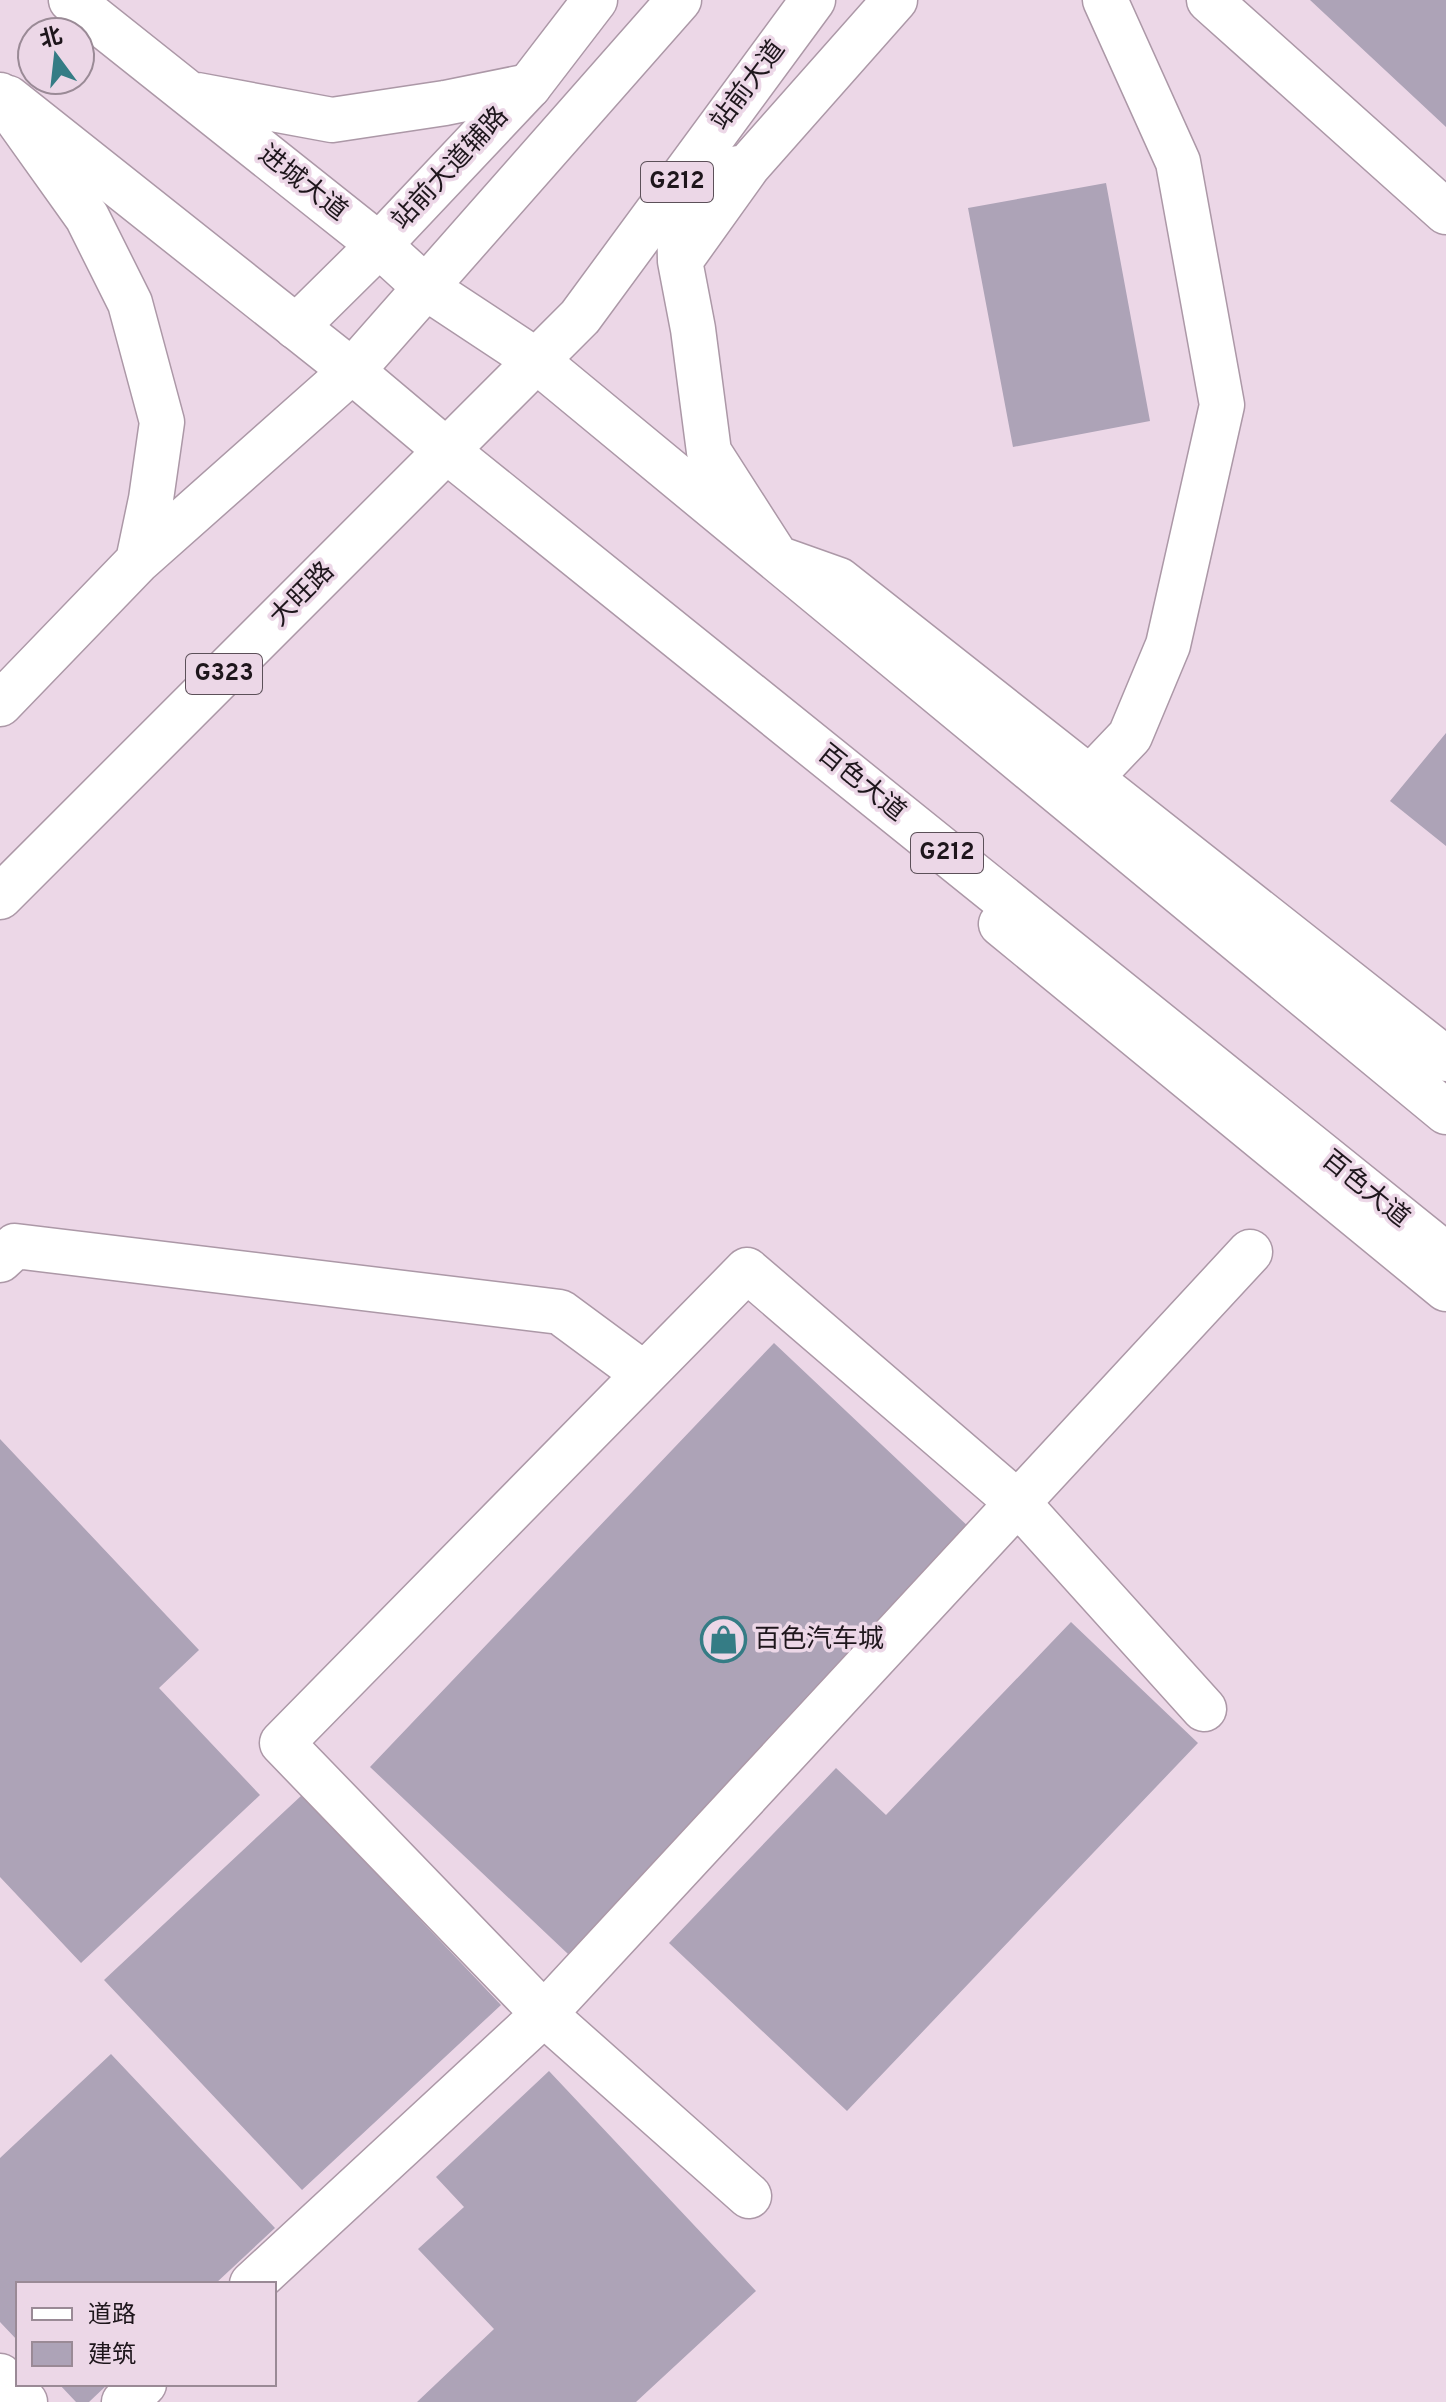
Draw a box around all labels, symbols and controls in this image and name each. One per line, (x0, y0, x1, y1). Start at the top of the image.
north arrow (16, 16, 96, 96)
text: 北 (37, 23, 66, 55)
street label: 站前大道 (705, 35, 793, 137)
street label: 站前大道辅路 (386, 101, 516, 237)
street label: 进城大道 (251, 139, 353, 229)
road number: G212 (641, 162, 713, 202)
street label: 大旺路 (264, 556, 342, 634)
road number: G323 (186, 654, 262, 694)
street label: 百色大道 (810, 738, 912, 830)
road number: G212 (911, 833, 983, 873)
street label: 百色大道 (1314, 1144, 1416, 1236)
shop icon: 百色汽车城 (699, 1616, 747, 1664)
place label: 百色汽车城 (754, 1624, 884, 1657)
legend (16, 2282, 276, 2386)
text: 道路 (88, 2301, 136, 2331)
text: 建筑 (88, 2341, 136, 2371)

